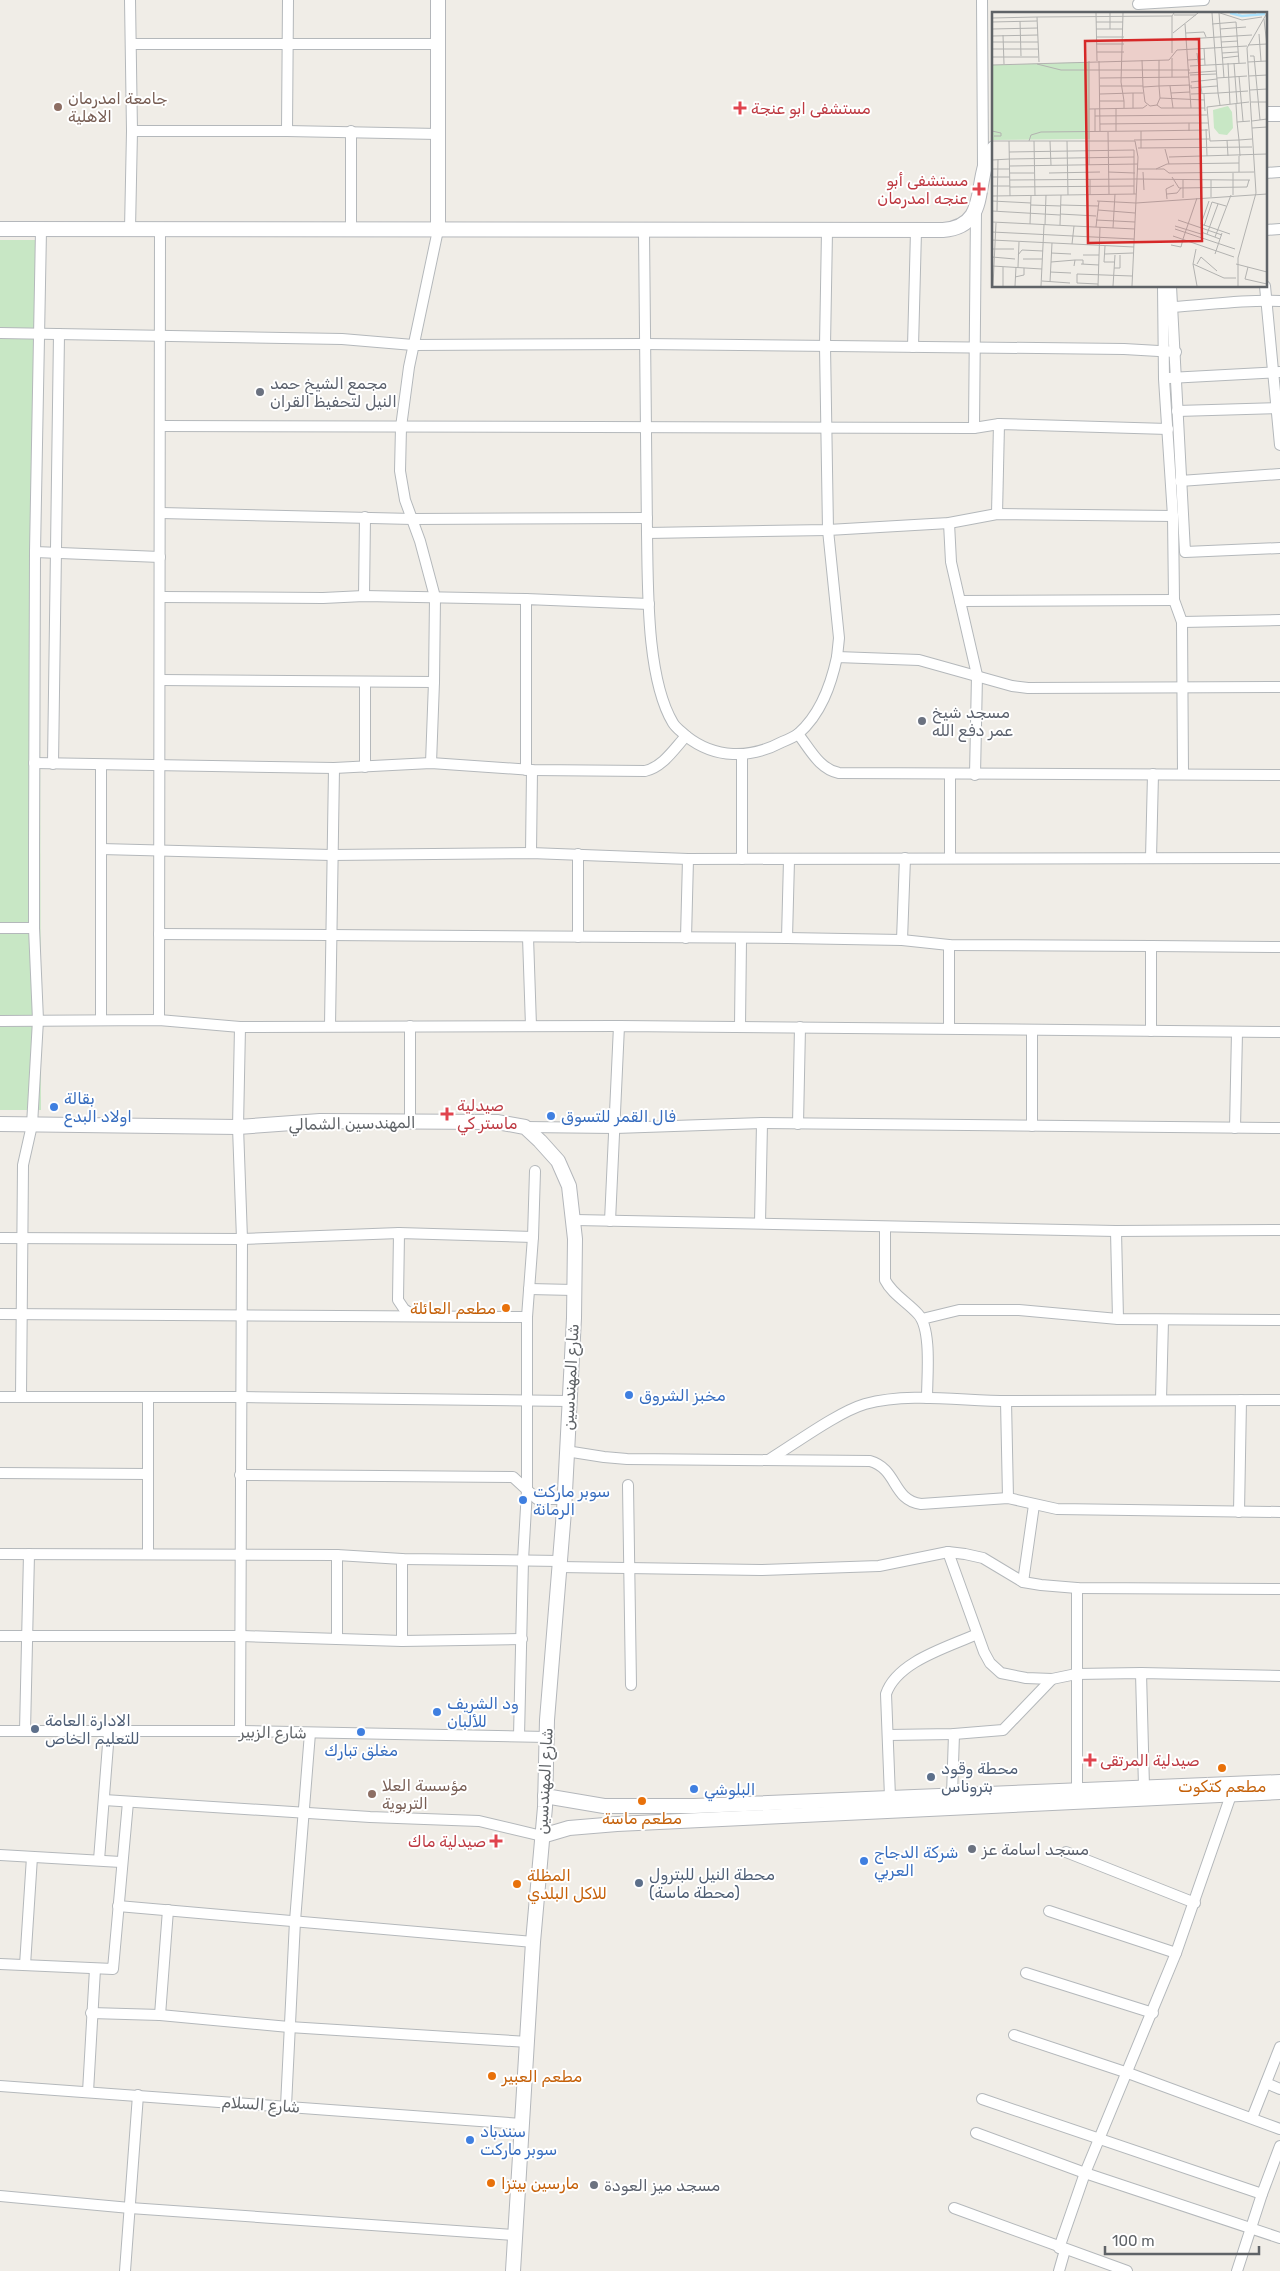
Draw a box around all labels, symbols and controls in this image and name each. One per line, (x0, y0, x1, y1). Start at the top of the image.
inset map (992, 12, 1268, 288)
place label: جامعة امدرمان الاهلية (68, 89, 167, 126)
place label: مستشفى ابو عنجة (751, 99, 871, 119)
marker: جامعة امدرمان الاهلية (52, 101, 64, 113)
marker: مستشفى ابو عنجة (733, 101, 747, 115)
place label: مستشفى أبو عنجه امدرمان (877, 171, 968, 209)
marker: مستشفى أبو عنجه امدرمان (972, 182, 986, 196)
place label: مجمع الشيخ حمد النيل لتحفيظ القران (270, 374, 397, 412)
marker: مجمع الشيخ حمد النيل لتحفيظ القران (254, 386, 266, 398)
place label: مسجد شيخ عمر دفع الله (932, 703, 1013, 742)
marker: مسجد شيخ عمر دفع الله (916, 715, 928, 727)
place label: بقالة اولاد البدع (64, 1089, 132, 1128)
place label: صيدلية ماستر كي (457, 1096, 517, 1136)
marker: بقالة اولاد البدع (48, 1101, 60, 1113)
place label: فال القمر للتسوق (561, 1107, 676, 1127)
marker: صيدلية ماستر كي (441, 1108, 453, 1120)
marker: فال القمر للتسوق (545, 1110, 557, 1122)
street label: المهندسين الشمالي (288, 1113, 416, 1137)
place label: مطعم العائلة (410, 1299, 496, 1319)
marker: مطعم العائلة (500, 1302, 512, 1314)
street label: شارع المهندسين (558, 1323, 585, 1431)
place label: مخبز الشروق (639, 1386, 726, 1406)
marker: مخبز الشروق (623, 1389, 635, 1401)
place label: سوبر ماركت الرمانة (533, 1482, 610, 1520)
marker: سوبر ماركت الرمانة (517, 1494, 529, 1506)
place label: ود الشريف للألبان (447, 1694, 519, 1731)
marker: ود الشريف للألبان (431, 1706, 443, 1718)
place label: الادارة العامة للتعليم الخاص (45, 1711, 140, 1749)
street label: شارع الزبير (238, 1722, 307, 1745)
marker: الادارة العامة للتعليم الخاص (29, 1723, 41, 1735)
marker: مغلق تبارك (355, 1726, 367, 1738)
street label: شارع المهندسين (532, 1727, 559, 1835)
place label: مغلق تبارك (324, 1741, 398, 1761)
place label: صيدلية المرتقى (1100, 1751, 1199, 1771)
marker: صيدلية المرتقى (1084, 1754, 1096, 1766)
place label: محطة وقود بتروناس (941, 1759, 1018, 1797)
marker: مطعم كتكوت (1216, 1762, 1228, 1774)
marker: محطة وقود بتروناس (925, 1771, 937, 1783)
place label: مؤسسة العلا التربوية (382, 1776, 468, 1814)
place label: مطعم كتكوت (1178, 1777, 1266, 1797)
place label: البلوشي (704, 1780, 755, 1802)
marker: البلوشي (688, 1783, 700, 1795)
marker: مؤسسة العلا التربوية (366, 1788, 378, 1800)
marker: مطعم ماسة (636, 1795, 648, 1807)
place label: مطعم ماسة (602, 1809, 682, 1829)
place label: صيدلية ماك (408, 1832, 486, 1851)
marker: صيدلية ماك (490, 1835, 502, 1847)
place label: مسجد اسامة عز (981, 1840, 1089, 1860)
place label: شركة الدجاج العربي (874, 1843, 958, 1883)
marker: مسجد اسامة عز (966, 1843, 978, 1855)
marker: شركة الدجاج العربي (858, 1855, 870, 1867)
place label: محطة النيل للبترول (محطة ماسة) (649, 1865, 775, 1902)
place label: المظلة للاكل البلدي (527, 1866, 607, 1905)
marker: محطة النيل للبترول (محطة ماسة) (633, 1877, 645, 1889)
marker: المظلة للاكل البلدي (511, 1878, 523, 1890)
place label: مطعم العبير (501, 2067, 582, 2087)
marker: مطعم العبير (486, 2070, 498, 2082)
street label: شارع السلام (221, 2092, 301, 2119)
place label: سندباد سوبر ماركت (480, 2122, 557, 2160)
marker: سندباد سوبر ماركت (464, 2134, 476, 2146)
place label: مارسين بيتزا (501, 2174, 579, 2194)
place label: مسجد ميز العودة (604, 2176, 720, 2196)
marker: مارسين بيتزا (485, 2177, 497, 2189)
marker: مسجد ميز العودة (588, 2179, 600, 2191)
scale bar (1105, 2224, 1259, 2256)
text: 100 m (1112, 2232, 1154, 2250)

